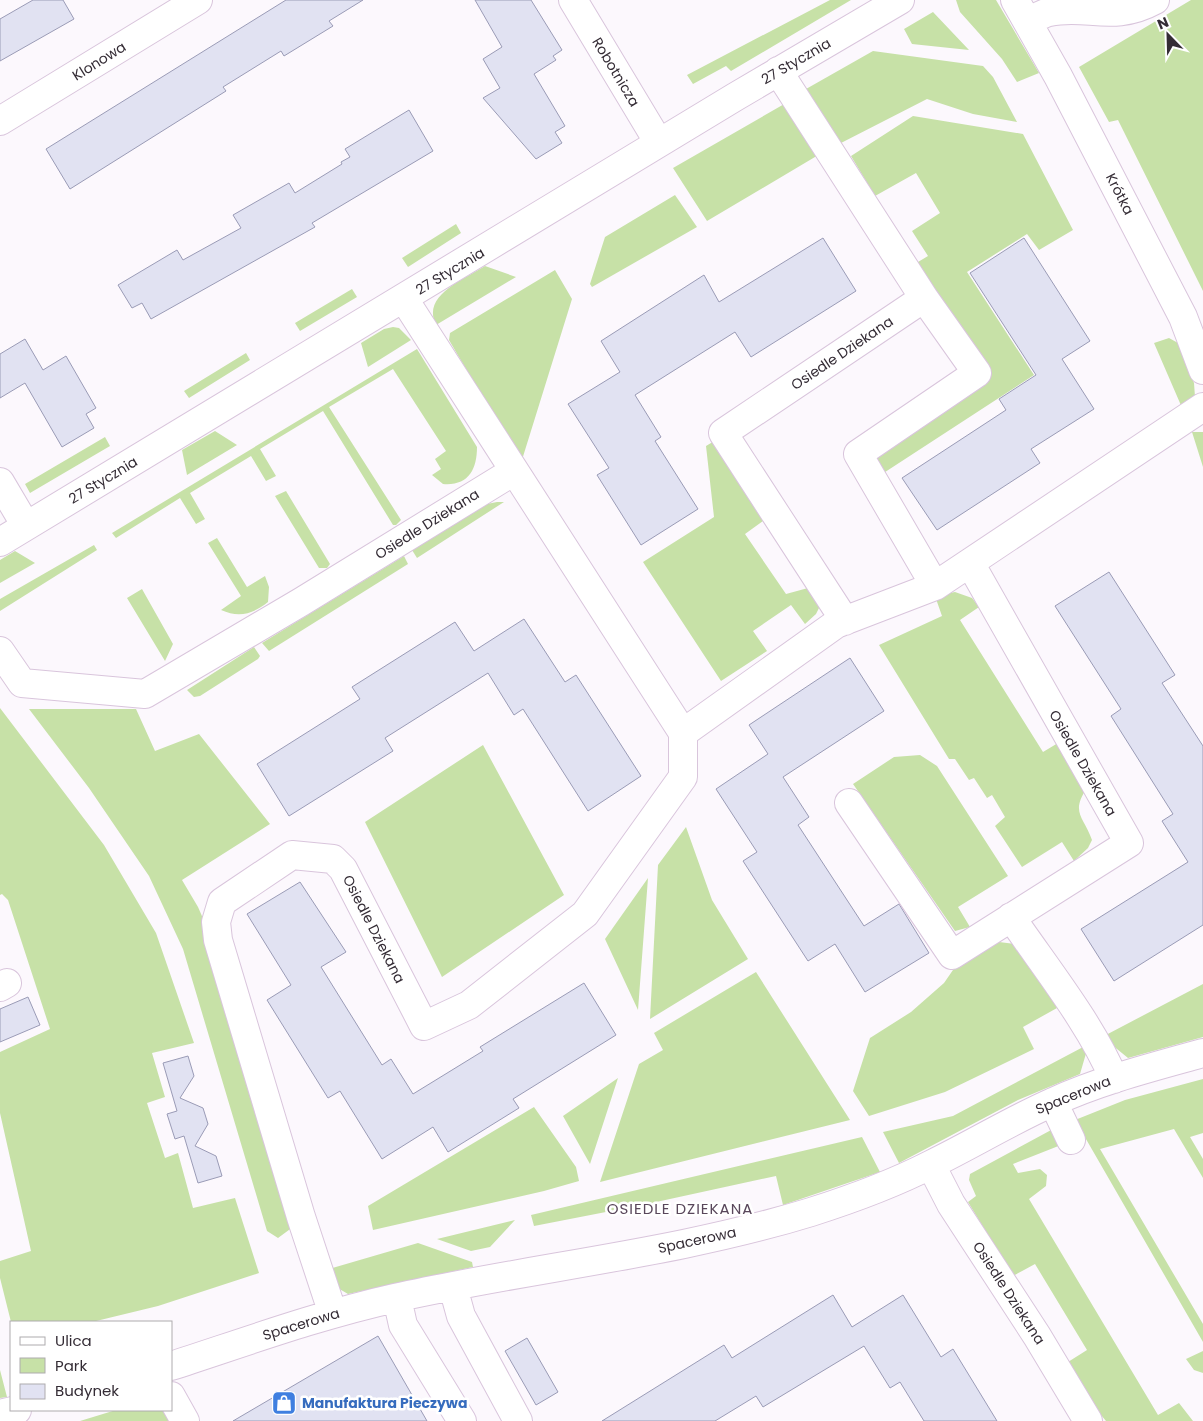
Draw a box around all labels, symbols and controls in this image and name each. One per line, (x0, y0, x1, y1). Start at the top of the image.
north arrow (1143, 10, 1193, 60)
text: N (1154, 12, 1172, 34)
street label: 27 Stycznia (757, 33, 835, 89)
street label: Robotnicza (587, 34, 645, 110)
street label: Klonowa (68, 37, 130, 85)
street label: Krótka (1101, 170, 1139, 218)
street label: 27 Stycznia (412, 243, 488, 299)
street label: Osiedle Dziekana (787, 311, 897, 395)
street label: 27 Stycznia (65, 452, 141, 508)
street label: Osiedle Dziekana (371, 484, 483, 564)
street label: Osiedle Dziekana (1045, 706, 1121, 820)
street label: Osiedle Dziekana (338, 871, 410, 987)
street label: Spacerowa (1032, 1071, 1114, 1119)
district label: OSIEDLE DZIEKANA (607, 1198, 753, 1219)
street label: Spacerowa (656, 1222, 738, 1258)
street label: Osiedle Dziekana (968, 1238, 1050, 1348)
street label: Spacerowa (260, 1303, 342, 1345)
legend (10, 1321, 172, 1411)
text: Ulica (55, 1330, 92, 1351)
text: Park (55, 1355, 87, 1376)
text: Budynek (55, 1380, 119, 1401)
shop icon: Manufaktura Pieczywa (271, 1390, 297, 1416)
place label: Manufaktura Pieczywa (302, 1393, 467, 1413)

